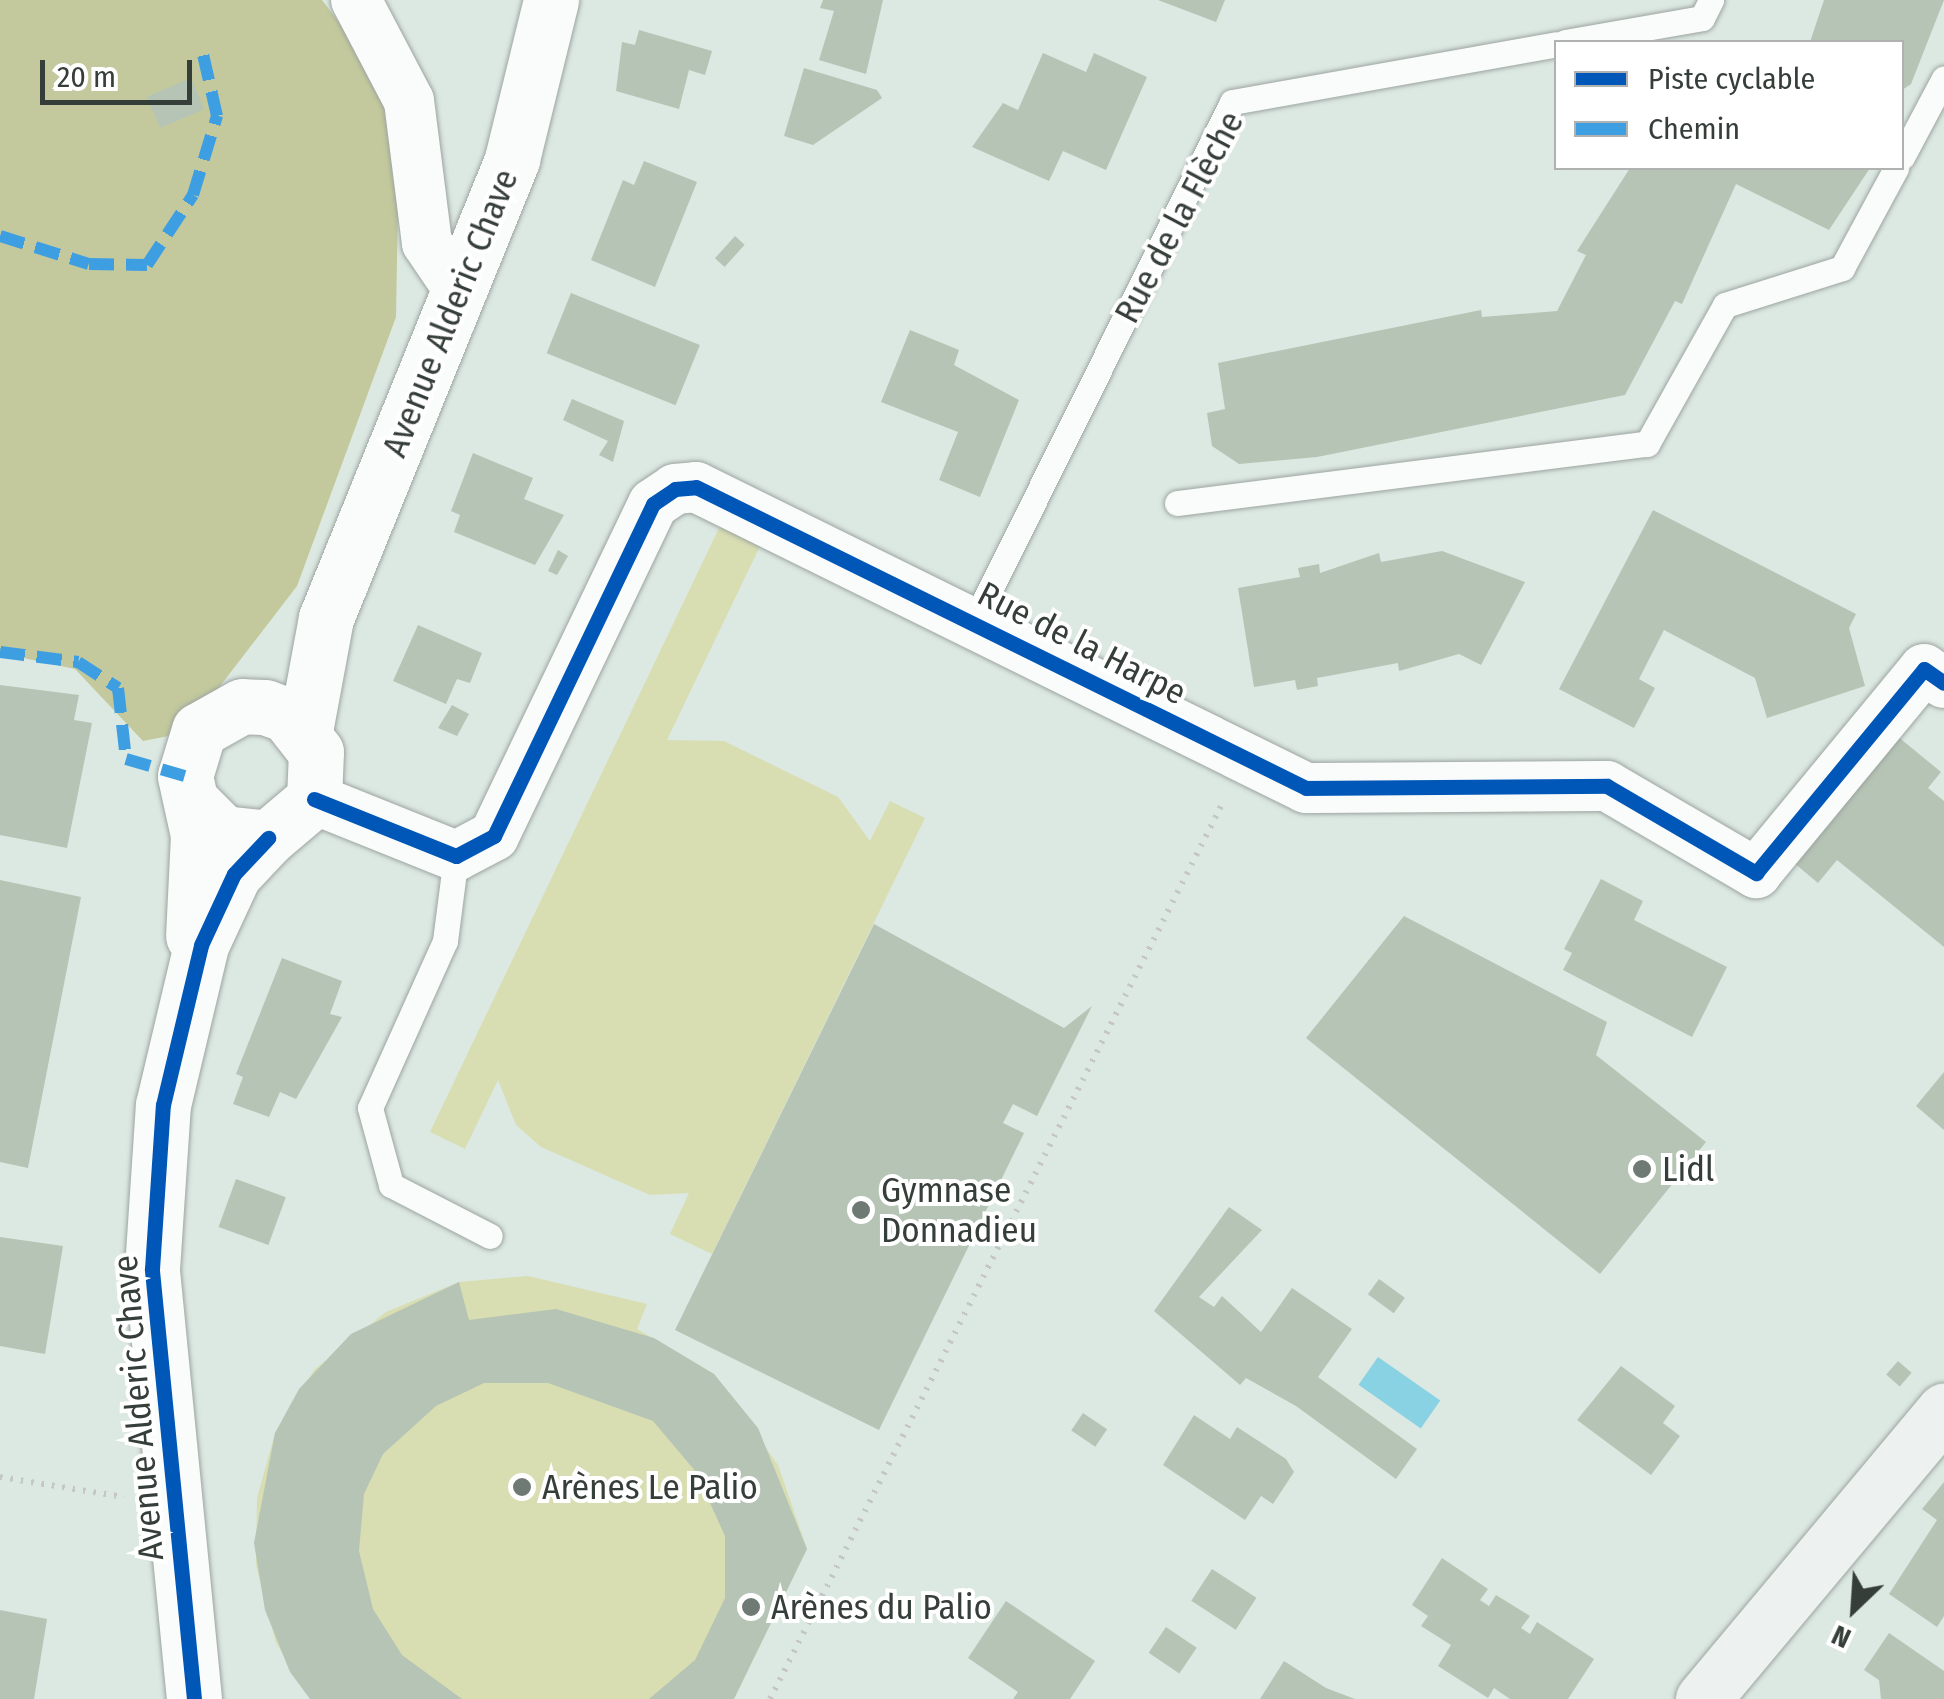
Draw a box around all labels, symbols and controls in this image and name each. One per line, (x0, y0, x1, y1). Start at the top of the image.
scale bar (45, 40, 198, 102)
legend (1554, 40, 1904, 170)
text: 20 m (57, 59, 116, 95)
text: Piste cyclable (1648, 61, 1815, 97)
street label: Rue de la Flèche (1106, 104, 1252, 330)
text: Chemin (1648, 111, 1740, 147)
street label: Avenue Alderic Chave (373, 163, 527, 463)
street label: Rue de la Harpe (971, 573, 1193, 713)
place label: Lidl (1662, 1148, 1714, 1190)
marker: Lidl (1631, 1158, 1653, 1180)
place label: Gymnase Donnadieu (881, 1169, 1037, 1251)
marker: Gymnase Donnadieu (850, 1199, 872, 1221)
street label: Avenue Alderic Chave (104, 1254, 172, 1562)
place label: Arènes Le Palio (542, 1466, 758, 1508)
marker: Arènes Le Palio (511, 1476, 533, 1498)
north arrow (1804, 1559, 1904, 1659)
place label: Arènes du Palio (771, 1586, 992, 1628)
marker: Arènes du Palio (740, 1596, 762, 1618)
text: N (1827, 1618, 1856, 1655)

